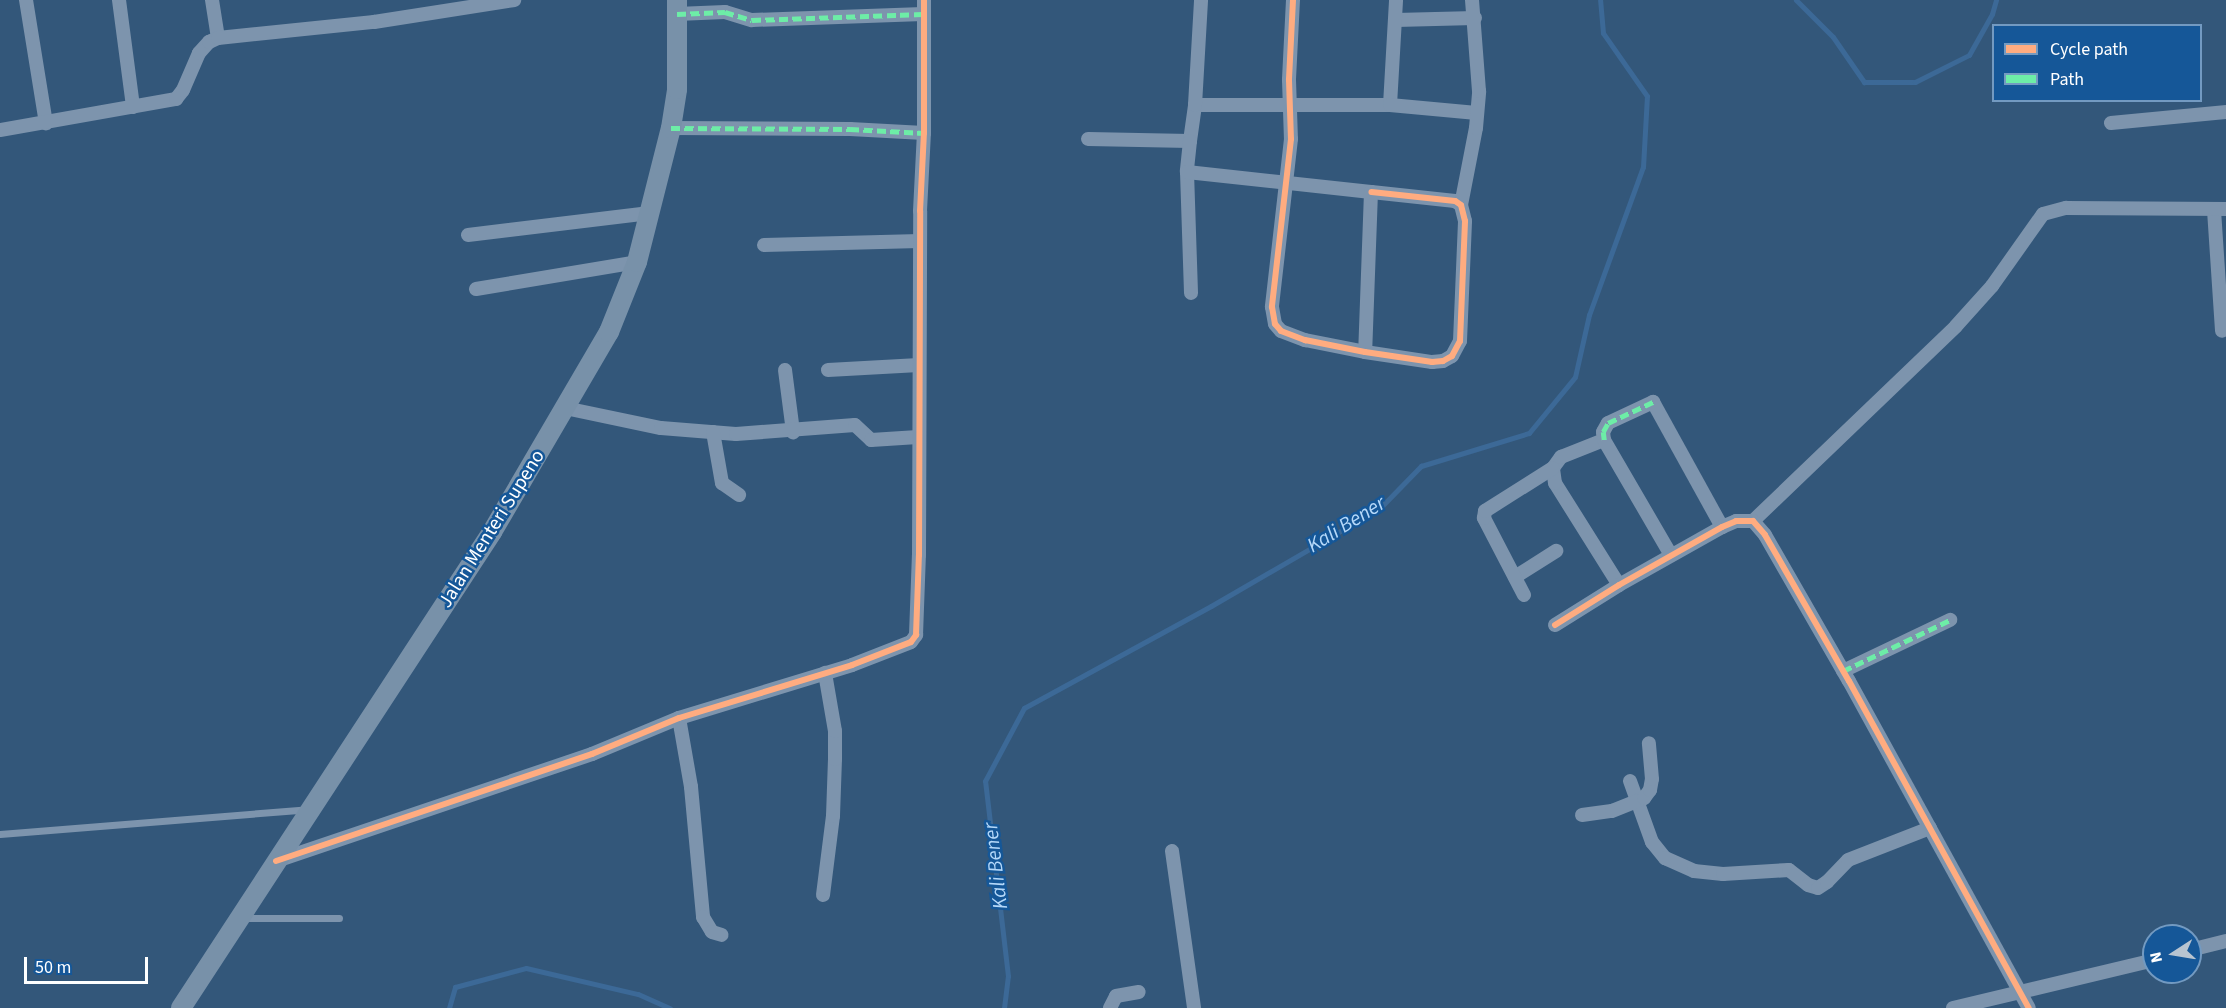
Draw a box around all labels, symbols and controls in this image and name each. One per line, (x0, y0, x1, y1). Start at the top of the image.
legend (1992, 24, 2202, 102)
text: Cycle path (2050, 37, 2128, 62)
text: Path (2050, 67, 2084, 92)
street label: Jalan Menteri Supeno (434, 446, 550, 612)
water label: Kali Bener (1302, 490, 1390, 558)
water label: Kali Bener (977, 821, 1013, 911)
north arrow (2142, 924, 2202, 984)
scale bar (27, 945, 152, 983)
text: N (2144, 950, 2168, 965)
text: 50 m (35, 955, 71, 980)

